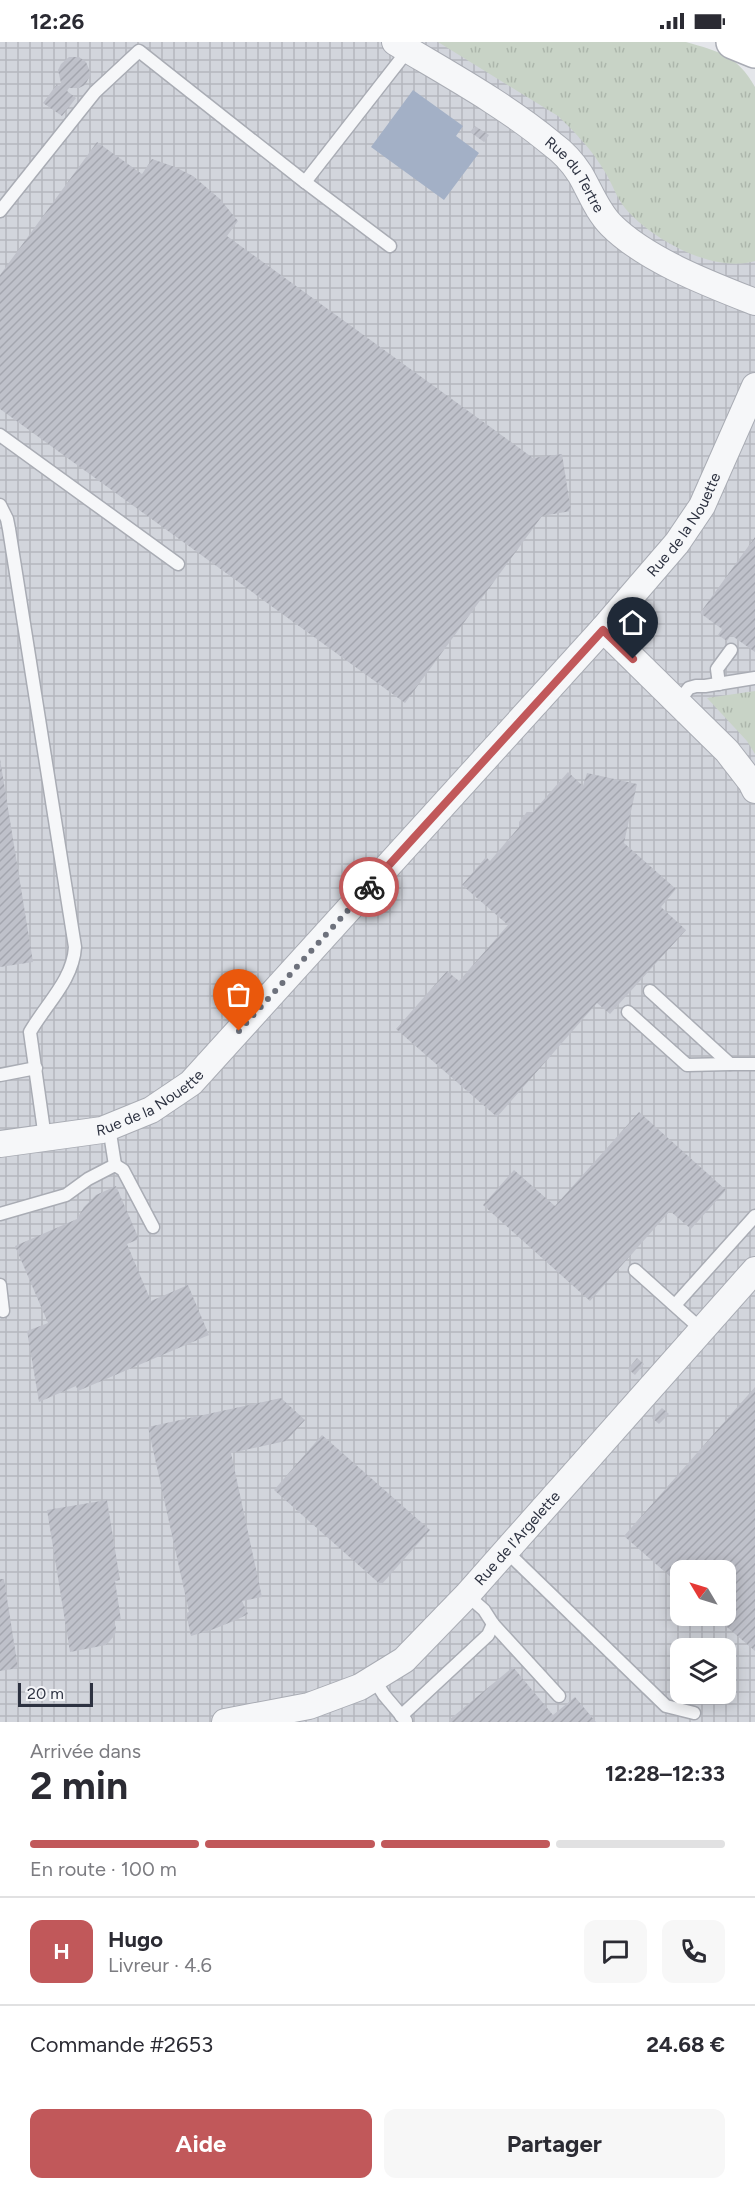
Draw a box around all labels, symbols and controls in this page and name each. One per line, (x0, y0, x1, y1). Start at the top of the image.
text: 12:26 (30, 8, 84, 35)
street label: Rue du Tertre (541, 133, 608, 216)
street label: Rue de la Nouette (643, 470, 725, 580)
pin (607, 597, 658, 659)
icon: home (616, 606, 649, 639)
courier (339, 857, 399, 917)
icon: bike (353, 871, 386, 904)
pin (213, 969, 264, 1031)
icon: bag (222, 978, 255, 1011)
street label: Rue de la Nouette (95, 1066, 207, 1140)
street label: Rue de l'Argelette (471, 1487, 564, 1589)
north arrow (670, 1560, 736, 1626)
map controls (670, 1560, 736, 1704)
button: layers (670, 1638, 736, 1704)
scale bar (18, 1680, 93, 1708)
text: 20 m (27, 1684, 64, 1703)
text: Arrivée dans (30, 1739, 141, 1763)
text: 12:28–12:33 (605, 1760, 725, 1787)
text: 2 min (30, 1762, 128, 1809)
text: En route · 100 m (30, 1857, 177, 1881)
button: chat (584, 1920, 647, 1983)
button: phone (662, 1920, 725, 1983)
text: Hugo (108, 1926, 163, 1953)
text: H (53, 1938, 70, 1965)
text: Livreur · 4.6 (108, 1953, 212, 1977)
text: Commande #2653 (30, 2031, 213, 2058)
text: 24.68 € (646, 2031, 725, 2058)
button: Aide (30, 2109, 372, 2178)
button: Partager (384, 2109, 725, 2178)

